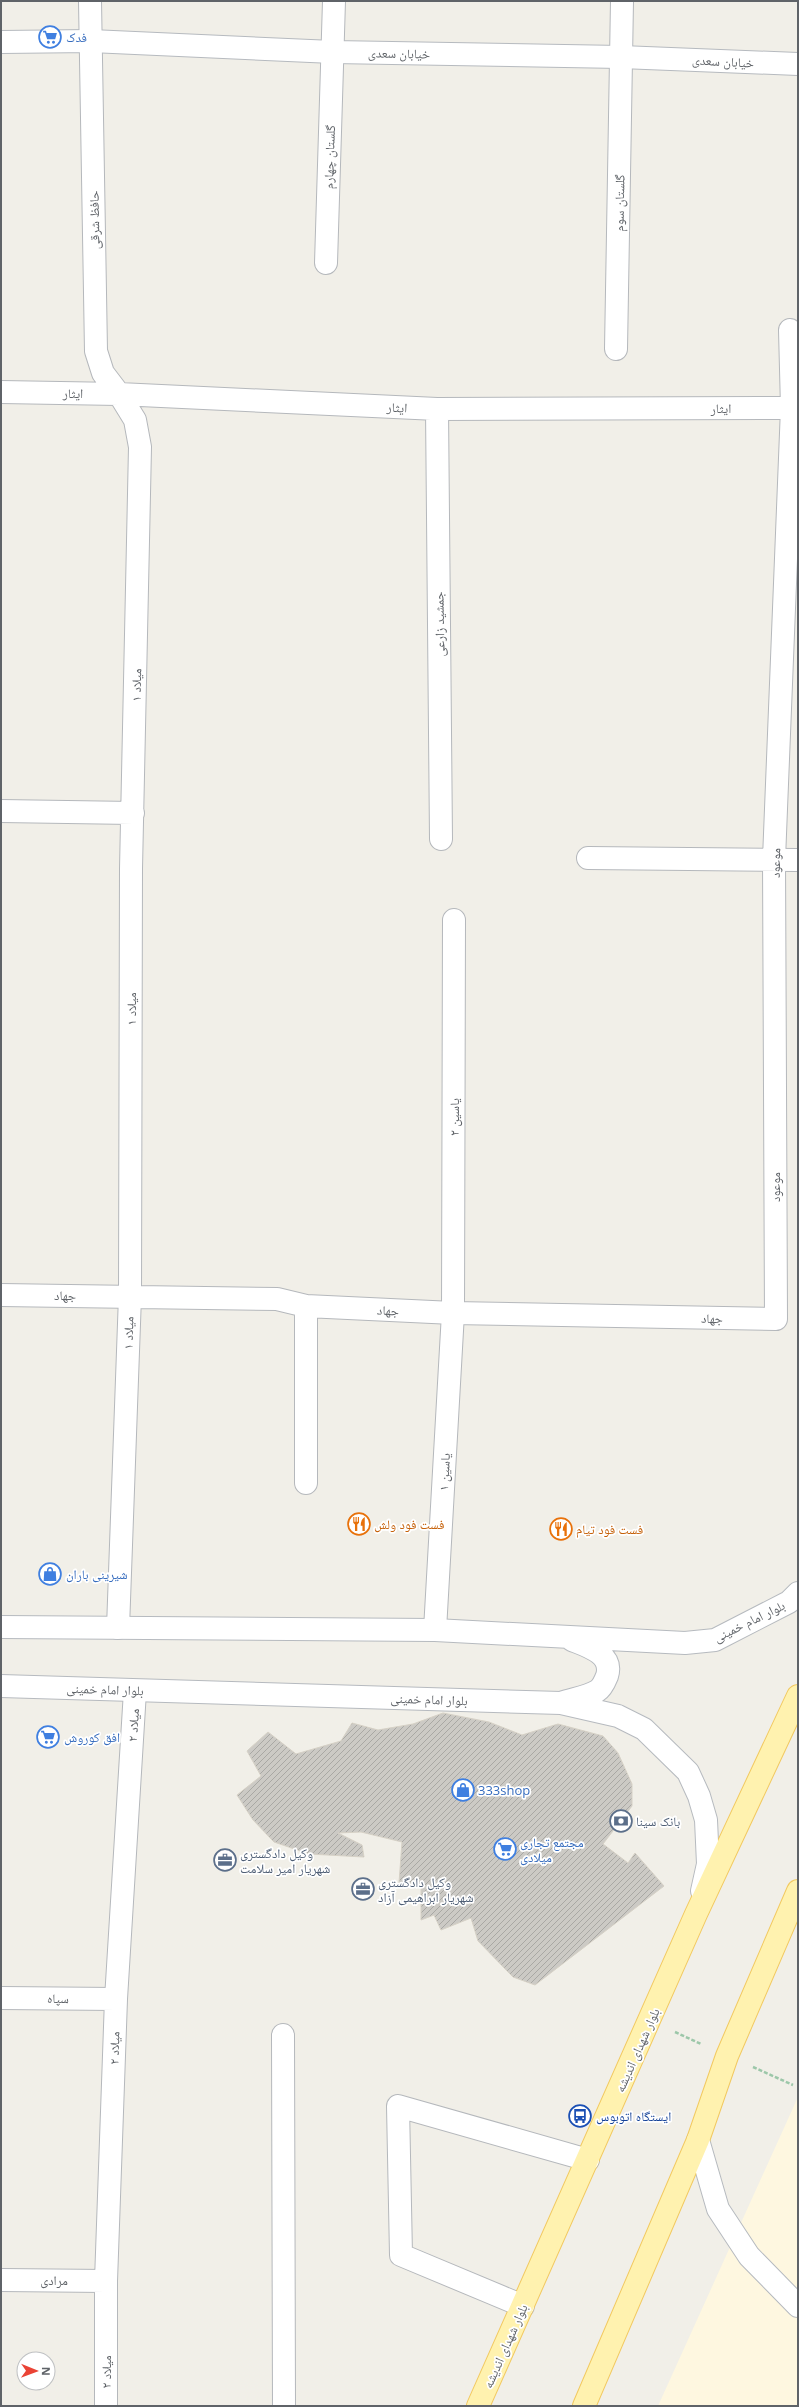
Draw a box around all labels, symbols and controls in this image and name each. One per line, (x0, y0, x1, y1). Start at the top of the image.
supermarket icon: فدک (37, 24, 63, 50)
place label: فدک (66, 28, 87, 46)
street label: خیابان سعدی (368, 43, 430, 63)
street label: خیابان سعدی (691, 50, 755, 72)
street label: گلستان چهارم (319, 124, 339, 189)
street label: گلستان سوم (610, 174, 629, 232)
street label: حافظ شرقی (84, 191, 104, 249)
street label: ایثار (62, 384, 83, 402)
street label: ایثار (385, 397, 408, 417)
street label: ایثار (710, 399, 731, 417)
street label: جمشید زارعی (429, 591, 449, 657)
street label: میلاد ۱ (127, 668, 145, 702)
street label: موعود (766, 848, 784, 878)
street label: میلاد ۱ (122, 992, 140, 1026)
street label: یاسین ۲ (445, 1098, 463, 1136)
street label: موعود (766, 1172, 784, 1202)
street label: جهاد (54, 1286, 76, 1304)
street label: جهاد (377, 1300, 399, 1320)
street label: جهاد (701, 1309, 723, 1327)
street label: میلاد ۱ (118, 1316, 138, 1350)
street label: یاسین ۱ (434, 1453, 454, 1491)
restaurant icon: فست فود ولش (346, 1511, 372, 1537)
place label: فست فود ولش (374, 1515, 444, 1533)
restaurant icon: فست فود تیام (548, 1516, 574, 1542)
place label: فست فود تیام (576, 1520, 643, 1538)
shop icon: شیرینی باران (37, 1561, 63, 1587)
place label: شیرینی باران (66, 1565, 128, 1583)
street label: بلوار امام خمینی (710, 1596, 788, 1646)
street label: بلوار امام خمینی (66, 1679, 144, 1699)
street label: بلوار امام خمینی (390, 1689, 468, 1709)
street label: میلاد ۲ (123, 1708, 143, 1742)
supermarket icon: افق کوروش (35, 1724, 61, 1750)
place label: افق کوروش (64, 1728, 120, 1746)
shop icon: 333shop (450, 1777, 476, 1803)
place label: 333shop (478, 1781, 530, 1799)
bank icon: بانک سینا (608, 1808, 634, 1834)
place label: بانک سینا (636, 1812, 680, 1830)
place label: مجتمع تجاری میلادی (520, 1833, 584, 1866)
supermarket icon: مجتمع تجاری میلادی (492, 1836, 518, 1862)
place label: وکیل دادگستری شهریار امیر سلامت (240, 1844, 330, 1877)
office icon: وکیل دادگستری شهریار امیر سلامت (212, 1847, 238, 1873)
place label: وکیل دادگستری شهریار ابراهیمی آزاد (378, 1873, 473, 1906)
office icon: وکیل دادگستری شهریار ابراهیمی آزاد (350, 1876, 376, 1902)
street label: سپاه (47, 1989, 69, 2007)
street label: بلوار شهدای اندیشه (610, 2005, 664, 2095)
street label: میلاد ۲ (104, 2031, 124, 2065)
bus stop icon: ایستگاه اتوبوس (567, 2103, 593, 2129)
place label: ایستگاه اتوبوس (596, 2107, 671, 2125)
street label: مرادی (40, 2271, 68, 2289)
street label: بلوار شهدای اندیشه (478, 2301, 532, 2391)
north arrow (16, 2351, 56, 2391)
street label: میلاد ۲ (97, 2355, 115, 2389)
text: N (39, 2367, 54, 2376)

